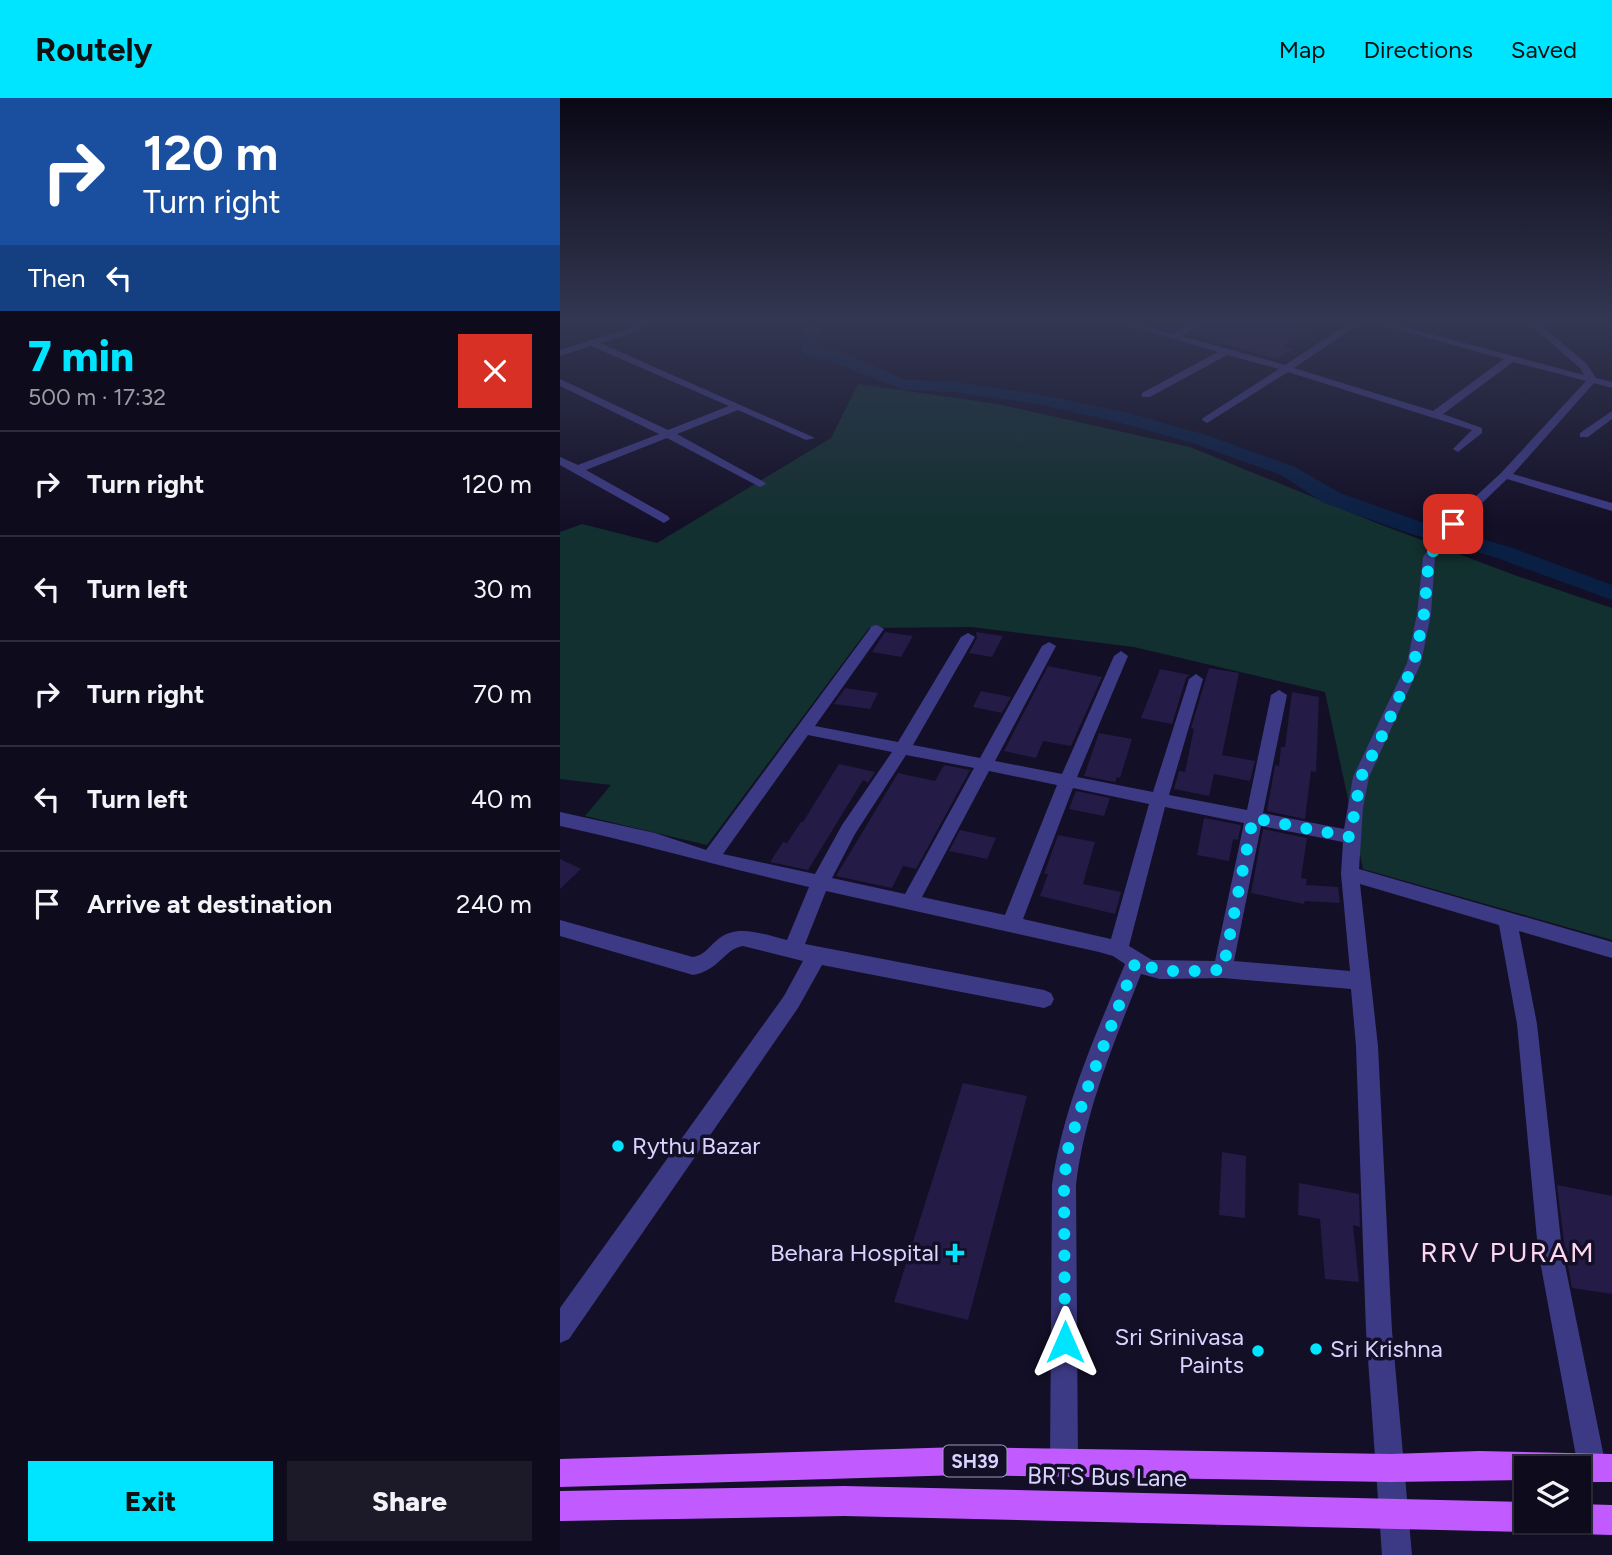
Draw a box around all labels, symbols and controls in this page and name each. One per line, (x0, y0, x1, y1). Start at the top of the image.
text: Routely (35, 30, 153, 69)
text: Map (1279, 35, 1325, 64)
text: Directions (1363, 35, 1473, 64)
text: Saved (1511, 35, 1577, 64)
text: 120 m (143, 123, 278, 182)
icon: right (28, 126, 119, 217)
text: Turn right (143, 183, 281, 221)
icon: left (100, 259, 138, 297)
text: Then (28, 262, 86, 294)
text: 7 min (28, 331, 134, 382)
button: close (458, 334, 532, 408)
text: 500 m · 17:32 (28, 383, 166, 411)
icon: right (28, 465, 66, 503)
text: Turn right (87, 468, 204, 500)
text: 120 m (462, 468, 532, 500)
pin (1423, 494, 1483, 554)
icon: arrive (1434, 505, 1472, 543)
icon: left (28, 570, 66, 608)
text: Turn left (87, 573, 188, 605)
text: 30 m (473, 573, 532, 605)
icon: right (28, 675, 66, 713)
text: Turn right (87, 678, 204, 710)
text: 70 m (473, 678, 532, 710)
icon: left (28, 780, 66, 818)
text: Turn left (87, 783, 188, 815)
text: 40 m (471, 783, 532, 815)
icon: arrive (28, 885, 66, 923)
text: Arrive at destination (87, 888, 332, 920)
text: 240 m (456, 888, 532, 920)
place label: Rythu Bazar (632, 1131, 760, 1160)
marker: Rythu Bazar (610, 1138, 626, 1154)
district label: RRV PURAM (1420, 1235, 1596, 1269)
place label: Behara Hospital (770, 1238, 939, 1267)
marker: Behara Hospital (945, 1243, 965, 1263)
position arrow (1028, 1305, 1102, 1379)
place label: Sri Srinivasa Paints (1114, 1322, 1244, 1379)
place label: Sri Krishna (1330, 1334, 1443, 1363)
marker: Sri Krishna (1308, 1341, 1324, 1357)
marker: Sri Srinivasa Paints (1250, 1343, 1266, 1359)
road number: SH39 (944, 1446, 1006, 1476)
map controls (1514, 1456, 1591, 1533)
button: layers (1514, 1456, 1591, 1533)
button: Exit (28, 1461, 273, 1541)
button: Share (287, 1461, 532, 1541)
street label: BRTS Bus Lane (1027, 1461, 1187, 1492)

